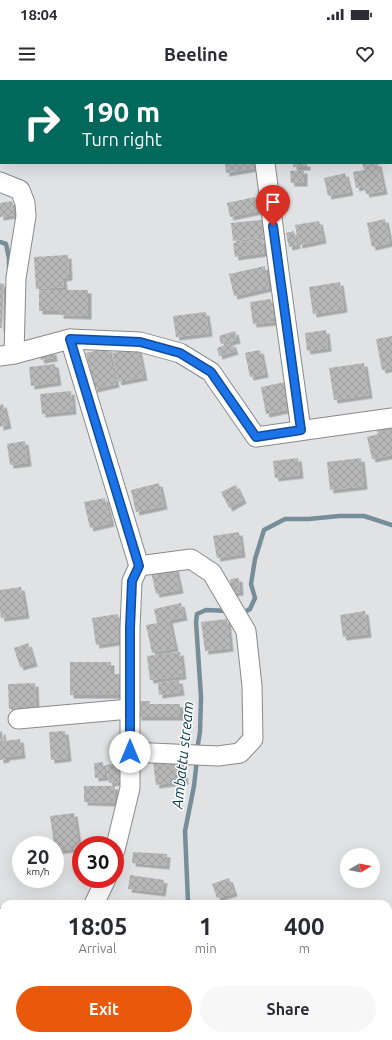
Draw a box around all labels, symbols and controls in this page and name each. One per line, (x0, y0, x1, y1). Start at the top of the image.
text: 18:04 (20, 6, 58, 23)
icon: menu (16, 43, 38, 65)
icon: heart (354, 43, 376, 65)
text: Beeline (164, 44, 228, 64)
icon: right (16, 96, 68, 148)
text: 190 m (82, 96, 160, 127)
text: Turn right (82, 129, 162, 149)
pin (256, 185, 290, 226)
icon: arrive (262, 191, 284, 213)
water label: Ambattu stream (168, 700, 197, 810)
position arrow (109, 731, 151, 773)
speed limit sign: 30 (72, 836, 124, 888)
text: 20 (27, 845, 49, 868)
north arrow (340, 848, 380, 888)
map controls (340, 848, 380, 888)
text: km/h (26, 866, 50, 877)
text: 18:05 (67, 913, 127, 940)
text: 1 (199, 913, 212, 940)
text: 400 (284, 913, 325, 940)
text: Arrival (78, 941, 116, 955)
text: min (195, 941, 217, 955)
text: m (299, 941, 310, 955)
button: Exit (16, 986, 192, 1032)
button: Share (200, 986, 376, 1032)

